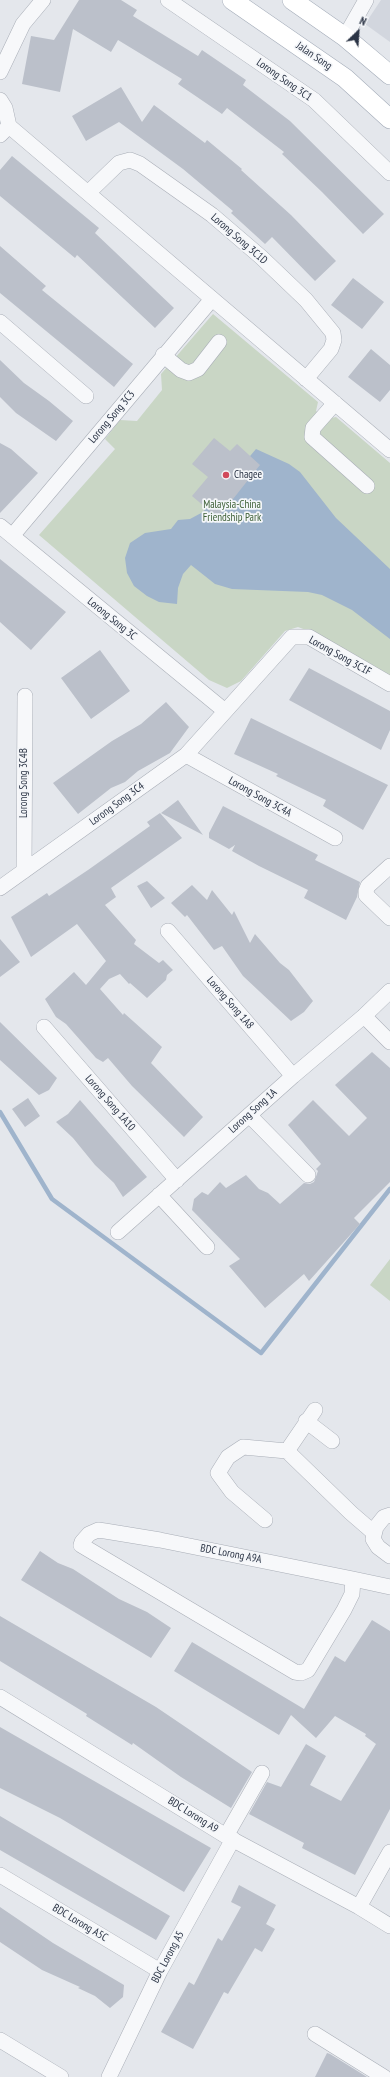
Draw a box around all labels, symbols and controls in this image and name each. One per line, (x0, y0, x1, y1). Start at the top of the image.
north arrow (338, 12, 378, 52)
text: N (357, 14, 369, 29)
street label: Jalan Song (294, 39, 334, 73)
street label: Lorong Song 3C1 (254, 56, 314, 104)
street label: Lorong Song 3C1D (208, 211, 270, 267)
street label: Lorong Song 3C3 (86, 388, 138, 446)
place label: Chagee (234, 468, 262, 482)
marker: Chagee (221, 470, 231, 480)
park label: Malaysia-China Friendship Park (203, 498, 261, 524)
street label: Lorong Song 3C (85, 595, 139, 643)
street label: Lorong Song 3C1F (306, 633, 374, 679)
street label: Lorong Song 3C4B (17, 748, 31, 818)
street label: Lorong Song 3C4A (226, 774, 294, 820)
street label: Lorong Song 3C4 (87, 780, 147, 828)
street label: Lorong Song 1A8 (204, 974, 256, 1032)
street label: Lorong Song 1A10 (82, 1072, 138, 1134)
street label: Lorong Song 1A (226, 1086, 280, 1136)
street label: BDC Lorong A9A (199, 1542, 263, 1566)
street label: BDC Lorong A9 (165, 1794, 221, 1836)
street label: BDC Lorong A5C (50, 1901, 110, 1945)
street label: BDC Lorong A5 (149, 1929, 187, 1985)

